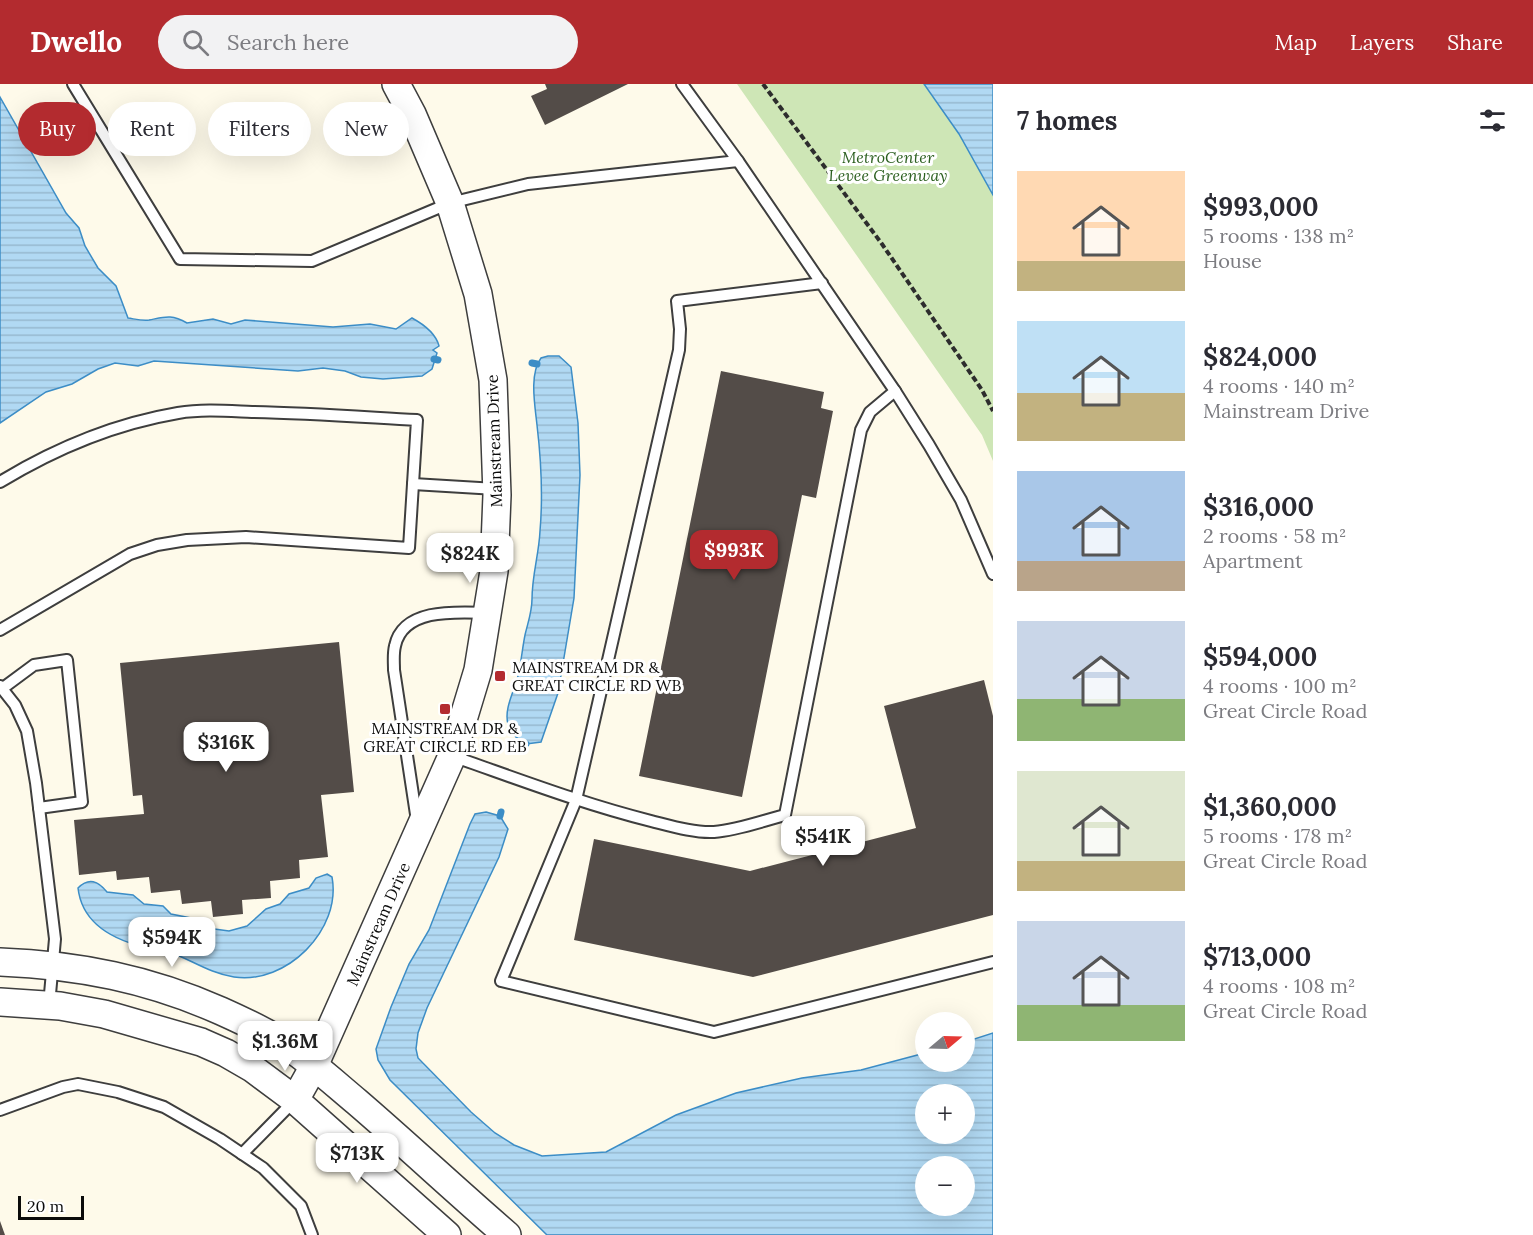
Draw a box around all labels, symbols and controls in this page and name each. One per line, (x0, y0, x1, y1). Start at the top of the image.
search box (158, 15, 578, 69)
text: Dwello (30, 24, 122, 60)
icon: search (179, 26, 212, 59)
text: Search here (227, 28, 349, 56)
text: Map (1274, 29, 1317, 56)
text: Layers (1350, 29, 1414, 56)
text: Share (1447, 29, 1503, 56)
chip: Buy (18, 102, 96, 156)
chip: Rent (108, 102, 196, 156)
chip: Filters (208, 102, 311, 156)
chip: New (323, 102, 409, 156)
text: 7 homes (1017, 104, 1117, 137)
icon: filters (1476, 104, 1509, 137)
park label: MetroCenter Levee Greenway (829, 147, 947, 185)
text: $993,000 (1203, 190, 1319, 223)
icon: home (1065, 195, 1137, 267)
text: 5 rooms · 138 m² (1203, 223, 1354, 248)
text: House (1203, 248, 1262, 273)
text: $824,000 (1203, 340, 1317, 373)
icon: home (1065, 345, 1137, 417)
text: 4 rooms · 140 m² (1203, 373, 1355, 398)
street label: Mainstream Drive (482, 374, 506, 508)
text: Mainstream Drive (1203, 398, 1369, 423)
text: $316,000 (1203, 490, 1314, 523)
icon: home (1065, 495, 1137, 567)
text: 2 rooms · 58 m² (1203, 523, 1347, 548)
pin: $993K (692, 530, 776, 581)
pin: $824K (428, 533, 512, 584)
text: $993K (704, 537, 764, 562)
text: $824K (440, 540, 500, 565)
text: Apartment (1203, 548, 1303, 573)
text: $594,000 (1203, 640, 1317, 673)
icon: home (1065, 645, 1137, 717)
place label: MAINSTREAM DR & GREAT CIRCLE RD WB (512, 657, 682, 695)
marker: MAINSTREAM DR & GREAT CIRCLE RD WB (493, 669, 507, 683)
text: 4 rooms · 100 m² (1203, 673, 1357, 698)
text: Great Circle Road (1203, 698, 1367, 723)
marker: MAINSTREAM DR & GREAT CIRCLE RD EB (438, 702, 452, 716)
place label: MAINSTREAM DR & GREAT CIRCLE RD EB (363, 718, 527, 756)
pin: $316K (184, 722, 268, 773)
text: $316K (198, 729, 254, 754)
text: $1,360,000 (1203, 790, 1337, 823)
icon: home (1065, 795, 1137, 867)
pin: $541K (781, 816, 865, 867)
text: $541K (795, 823, 851, 848)
text: 5 rooms · 178 m² (1203, 823, 1352, 848)
text: Great Circle Road (1203, 848, 1367, 873)
street label: Mainstream Drive (342, 859, 414, 989)
pin: $594K (130, 917, 214, 968)
text: $594K (142, 924, 202, 949)
text: $713,000 (1203, 940, 1311, 973)
icon: home (1065, 945, 1137, 1017)
text: 4 rooms · 108 m² (1203, 973, 1355, 998)
text: Great Circle Road (1203, 998, 1367, 1023)
north arrow (915, 1012, 975, 1072)
map controls (915, 1012, 975, 1216)
pin: $1.36M (236, 1021, 334, 1072)
text: $1.36M (252, 1028, 318, 1053)
button: + (915, 1084, 975, 1144)
pin: $713K (315, 1133, 399, 1184)
text: $713K (330, 1140, 384, 1165)
button: − (915, 1156, 975, 1216)
scale bar (18, 1193, 84, 1220)
text: 20 m (27, 1196, 64, 1216)

